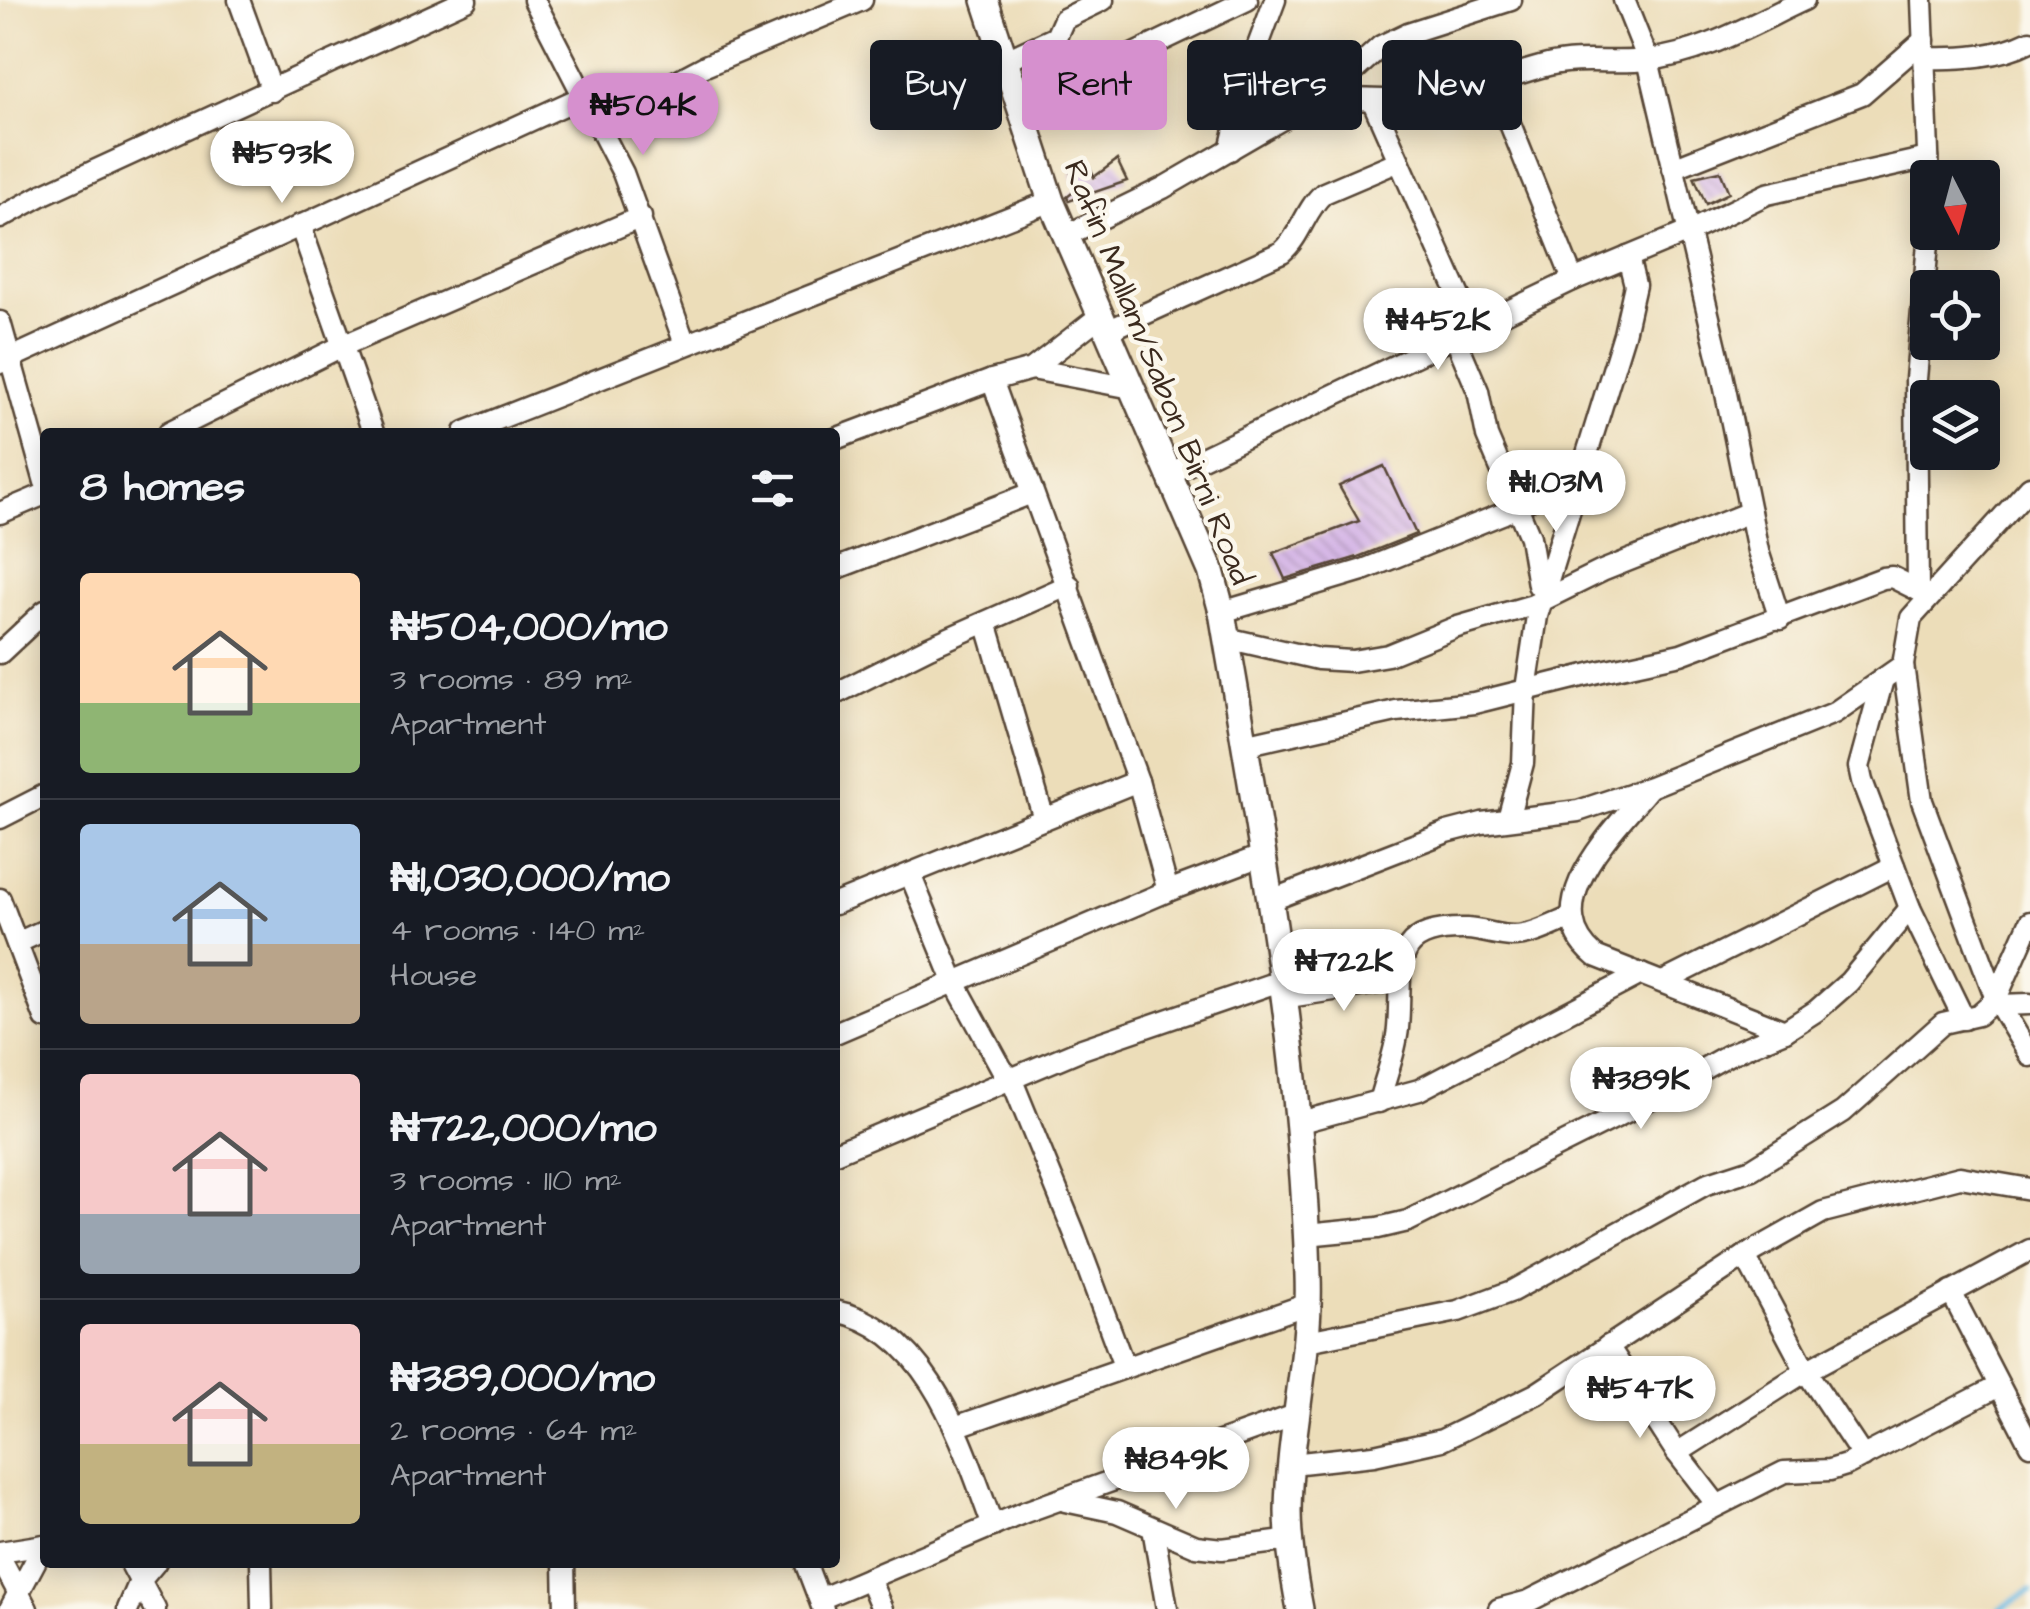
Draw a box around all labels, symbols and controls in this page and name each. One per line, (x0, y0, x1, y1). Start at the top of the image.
chip: Buy (870, 40, 1002, 130)
chip: Rent (1022, 40, 1167, 130)
chip: Filters (1187, 40, 1362, 130)
chip: New (1382, 40, 1522, 130)
pin: ₦504K (573, 73, 713, 158)
text: ₦504K (589, 83, 697, 128)
pin: ₦593K (212, 121, 352, 206)
text: ₦593K (232, 131, 332, 176)
street label: Rafin Mallam/Sabon Birni Road (1052, 154, 1264, 592)
north arrow (1910, 160, 2000, 250)
map controls (1910, 160, 2000, 470)
button: locate (1910, 270, 2000, 360)
pin: ₦452K (1368, 288, 1508, 373)
text: ₦452K (1385, 298, 1491, 343)
button: layers (1910, 380, 2000, 470)
pin: ₦1.03M (1475, 450, 1637, 535)
text: 8 homes (80, 459, 245, 517)
text: ₦1.03M (1509, 460, 1603, 505)
icon: filters (745, 461, 800, 516)
text: ₦504,000/mo (390, 599, 668, 657)
icon: home (160, 613, 280, 733)
text: 3 rooms · 89 m² (390, 657, 633, 702)
text: Apartment (390, 702, 546, 747)
text: ₦1,030,000/mo (390, 850, 670, 908)
icon: home (160, 864, 280, 984)
text: 4 rooms · 140 m² (390, 908, 645, 953)
pin: ₦722K (1274, 929, 1414, 1014)
text: ₦722K (1295, 939, 1393, 984)
text: House (390, 953, 477, 998)
pin: ₦389K (1571, 1047, 1711, 1132)
text: ₦389K (1592, 1057, 1690, 1102)
text: ₦722,000/mo (390, 1100, 657, 1158)
icon: home (160, 1114, 280, 1234)
text: 3 rooms · 110 m² (390, 1158, 622, 1203)
text: Apartment (390, 1203, 546, 1248)
text: ₦389,000/mo (390, 1350, 655, 1408)
pin: ₦547K (1570, 1356, 1710, 1441)
icon: home (160, 1364, 280, 1484)
text: ₦547K (1587, 1366, 1693, 1411)
text: 2 rooms · 64 m² (390, 1408, 637, 1453)
pin: ₦849K (1106, 1427, 1246, 1512)
text: ₦849K (1124, 1437, 1228, 1482)
text: Apartment (390, 1453, 546, 1498)

